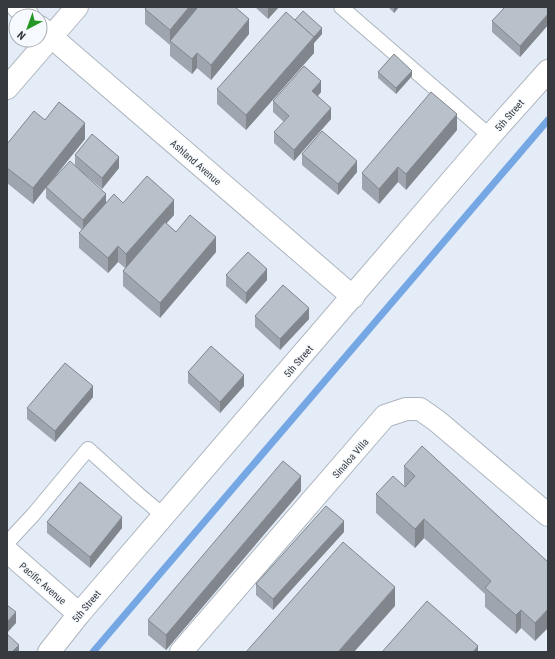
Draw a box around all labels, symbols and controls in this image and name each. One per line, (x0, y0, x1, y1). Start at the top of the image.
north arrow (8, 8, 48, 48)
text: N (15, 28, 29, 42)
street label: 5th Street (493, 97, 526, 133)
street label: Ashland Avenue (168, 138, 223, 187)
street label: 5th Street (282, 343, 315, 379)
street label: Sinaloa Villa (330, 436, 371, 480)
street label: Pacific Avenue (17, 560, 68, 607)
street label: 5th Street (70, 588, 103, 625)

